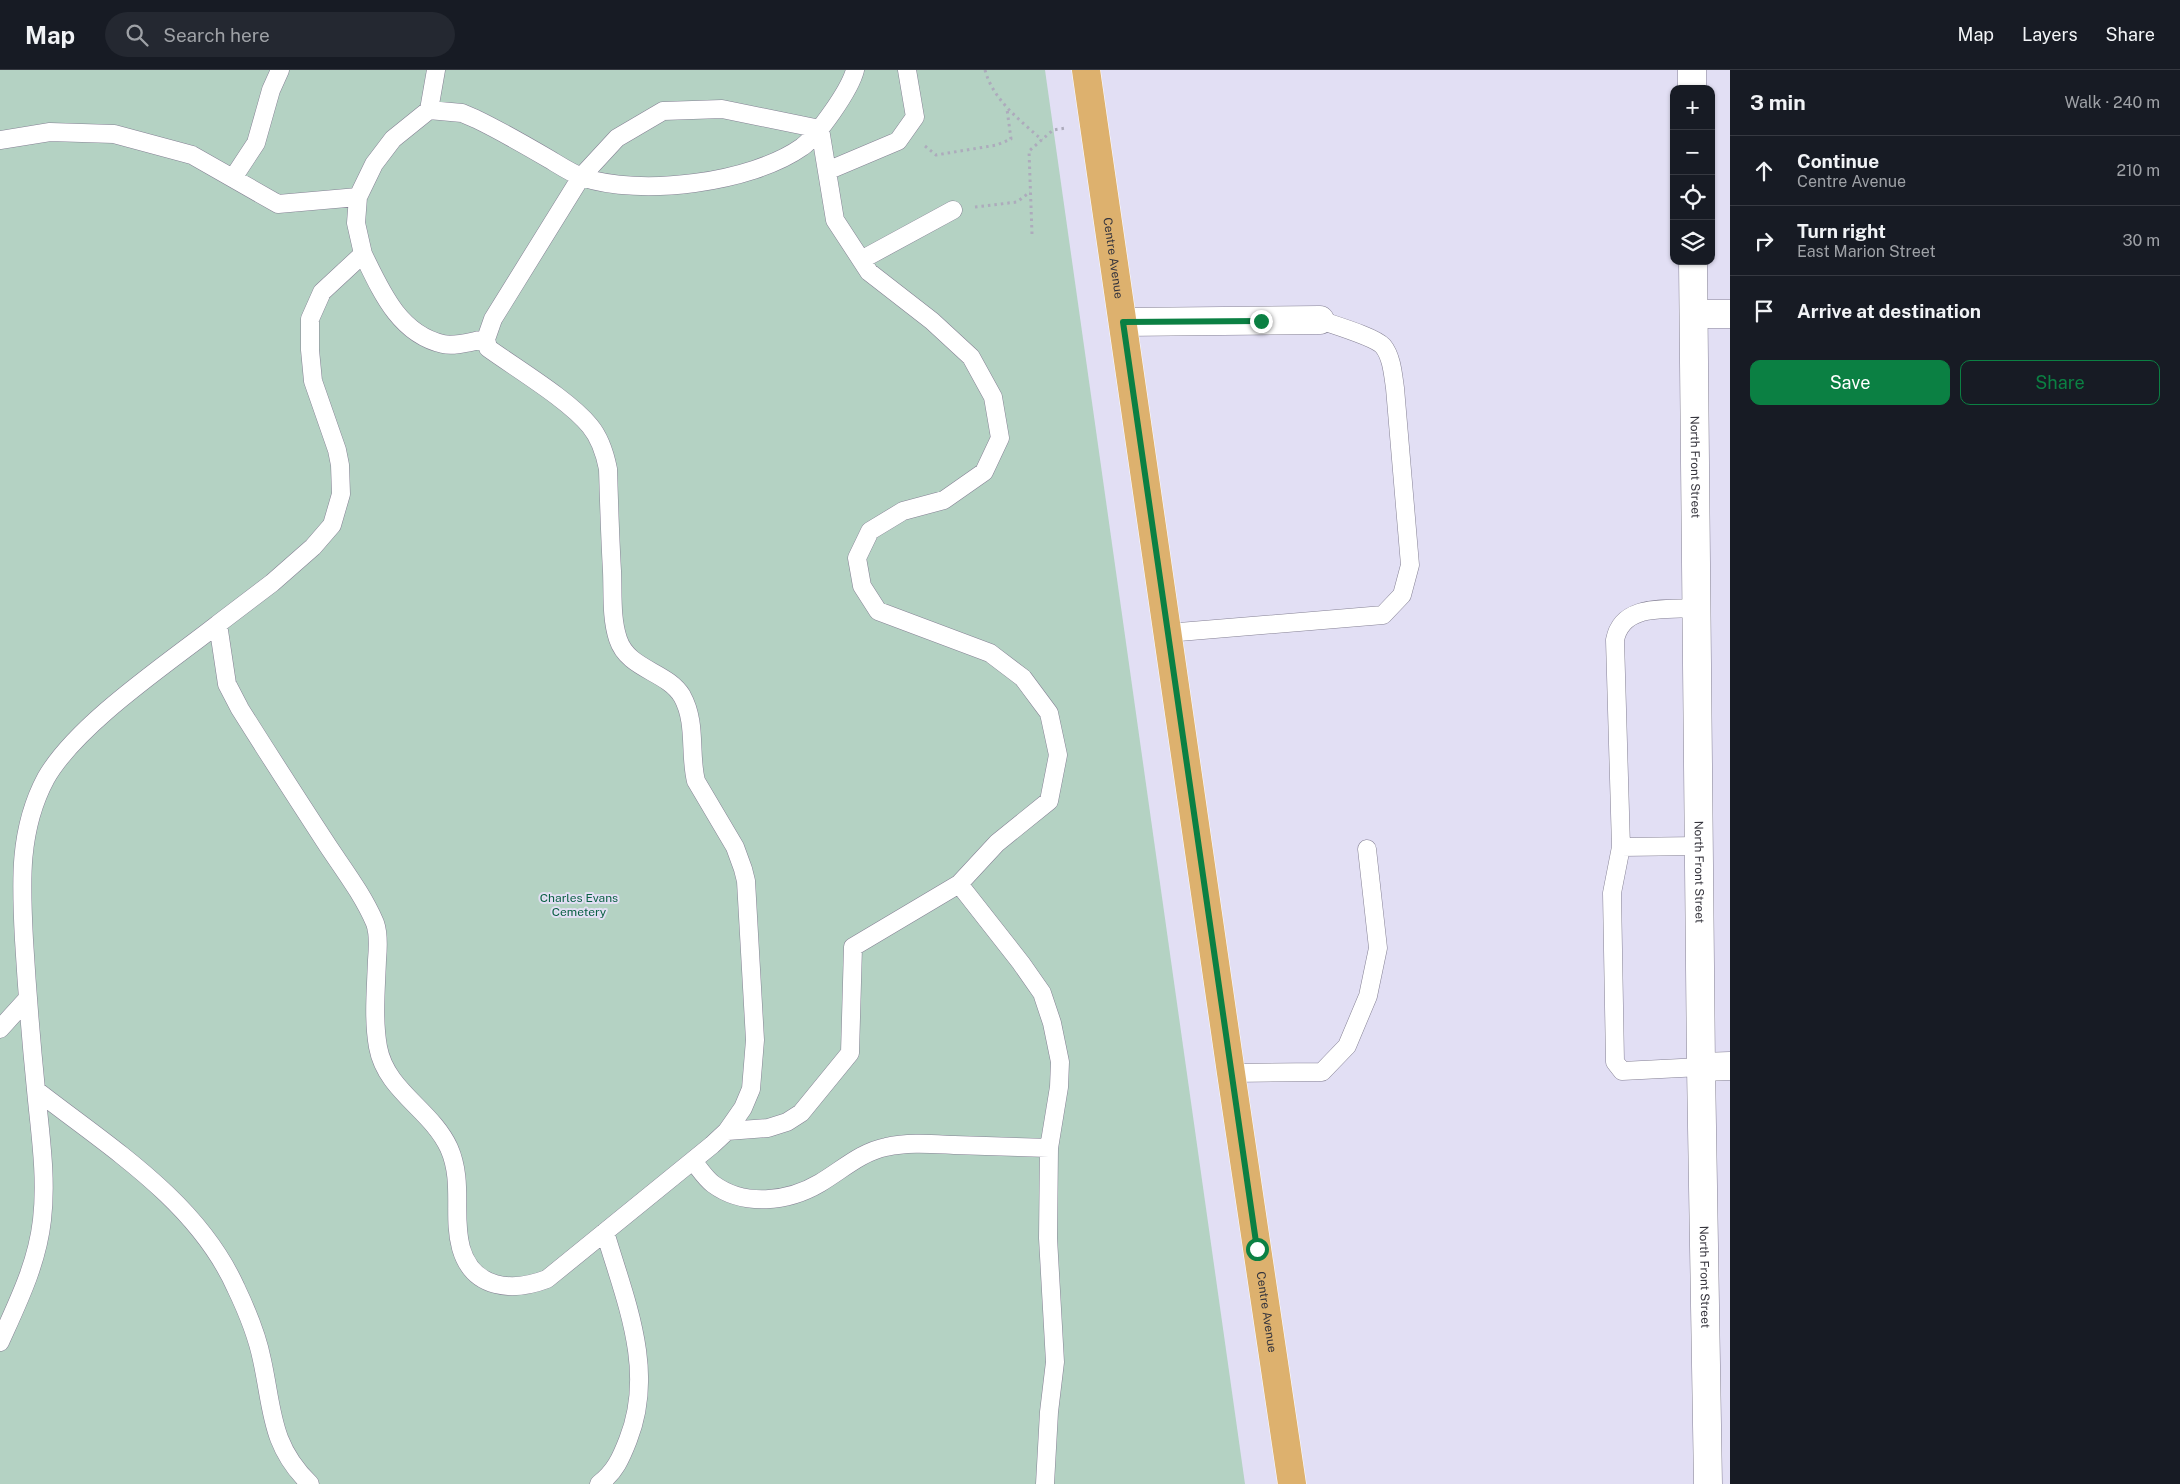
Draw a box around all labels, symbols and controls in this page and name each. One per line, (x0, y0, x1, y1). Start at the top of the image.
search box (105, 12, 455, 57)
text: Map (25, 21, 75, 49)
icon: search (123, 21, 151, 49)
text: Search here (163, 24, 270, 46)
text: Map (1958, 24, 1994, 45)
text: Layers (2022, 24, 2078, 45)
text: Share (2106, 24, 2155, 45)
map controls (1670, 85, 1715, 265)
button: + (1670, 85, 1715, 130)
text: 3 min (1750, 90, 1806, 115)
text: Walk · 240 m (2064, 93, 2160, 112)
button: − (1670, 130, 1715, 175)
text: Continue (1797, 150, 1879, 172)
icon: ahead (1750, 157, 1778, 185)
text: 210 m (2116, 161, 2160, 180)
text: Centre Avenue (1797, 172, 1906, 191)
button: locate (1670, 175, 1715, 220)
street label: Centre Avenue (1100, 216, 1126, 300)
button: layers (1670, 220, 1715, 265)
text: Turn right (1797, 220, 1886, 242)
icon: right (1750, 227, 1778, 255)
text: 30 m (2123, 231, 2160, 250)
text: East Marion Street (1797, 242, 1936, 261)
icon: arrive (1750, 297, 1778, 325)
text: Arrive at destination (1797, 300, 1981, 322)
route end (1250, 310, 1273, 333)
button: Save (1750, 360, 1950, 405)
button: Share (1960, 360, 2160, 405)
street label: North Front Street (1688, 416, 1703, 519)
street label: North Front Street (1692, 821, 1707, 924)
park label: Charles Evans Cemetery (540, 891, 618, 919)
street label: North Front Street (1697, 1225, 1712, 1329)
route start (1246, 1238, 1269, 1261)
street label: Centre Avenue (1254, 1270, 1279, 1354)

